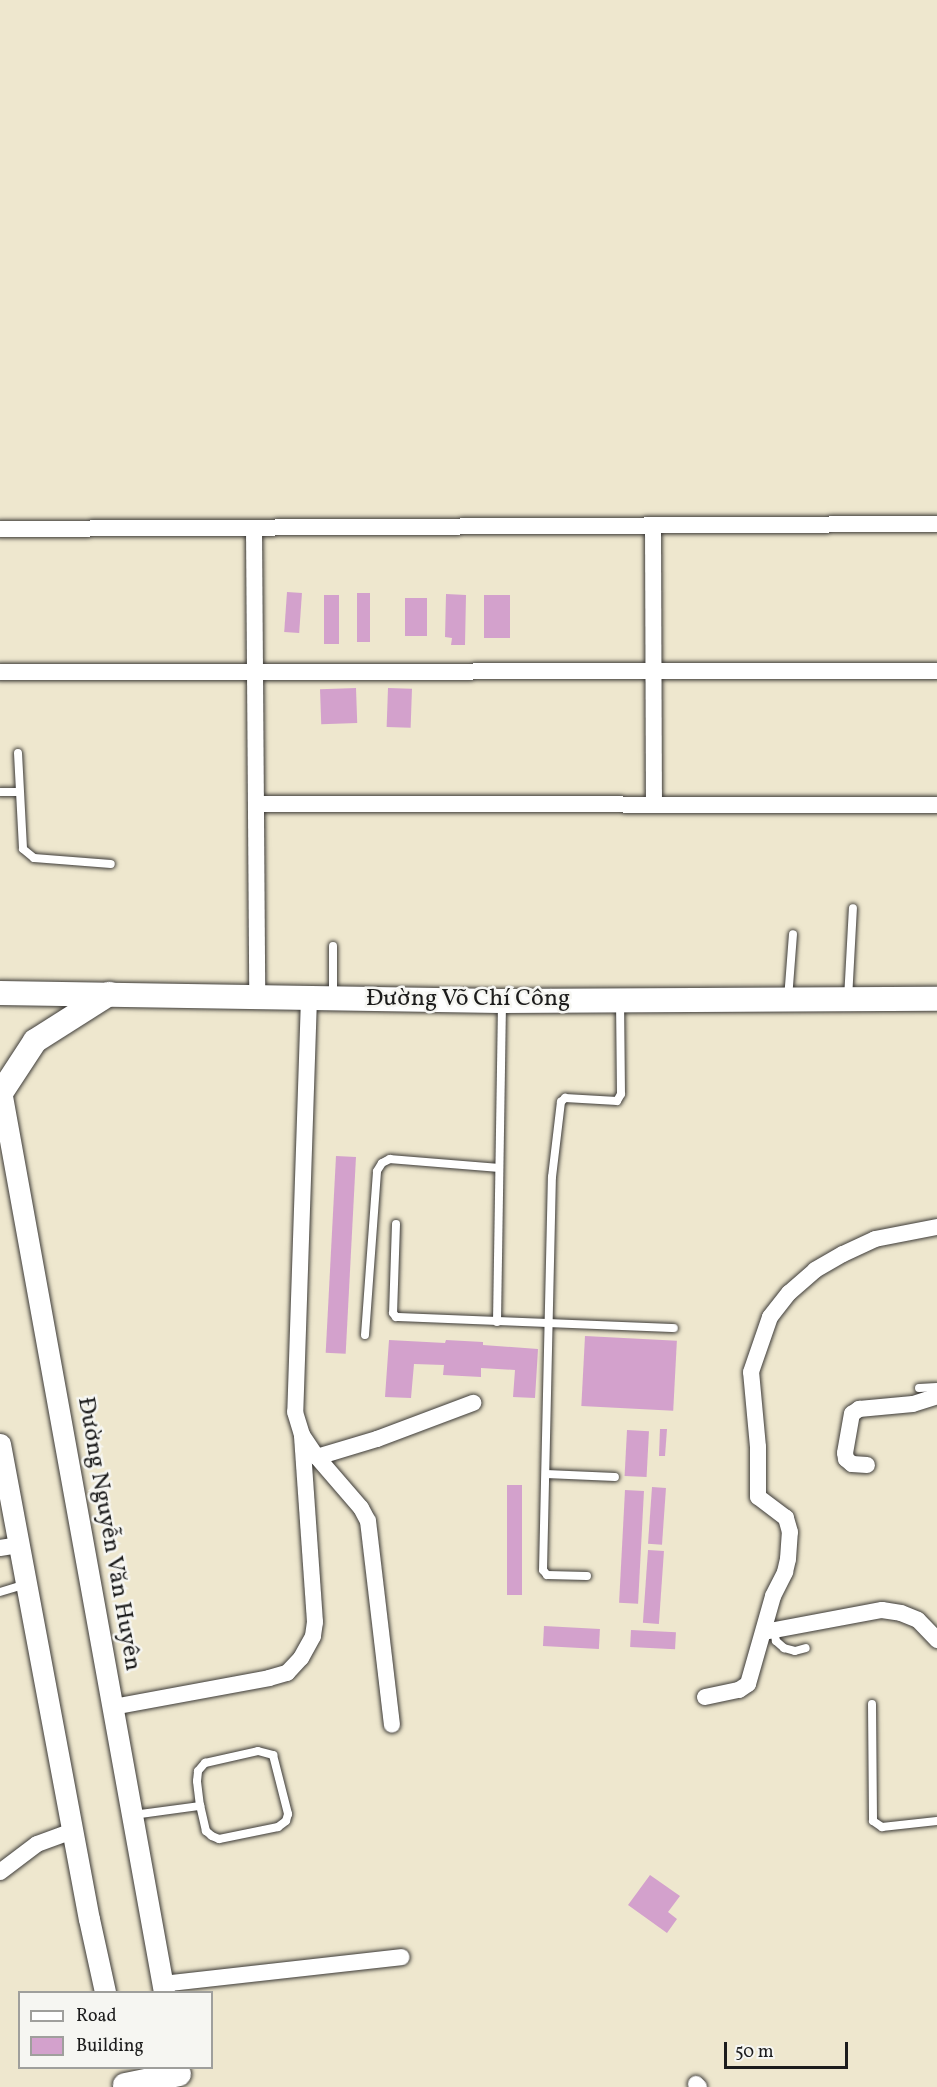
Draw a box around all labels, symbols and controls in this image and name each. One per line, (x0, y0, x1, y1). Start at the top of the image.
street label: Đường Võ Chí Công (365, 986, 571, 1014)
street label: Đường Nguyễn Văn Huyên (70, 1394, 146, 1674)
legend (18, 1991, 213, 2069)
text: Road (76, 2004, 117, 2029)
scale bar (727, 2030, 852, 2068)
text: Building (76, 2034, 144, 2059)
text: 50 m (735, 2040, 774, 2065)

